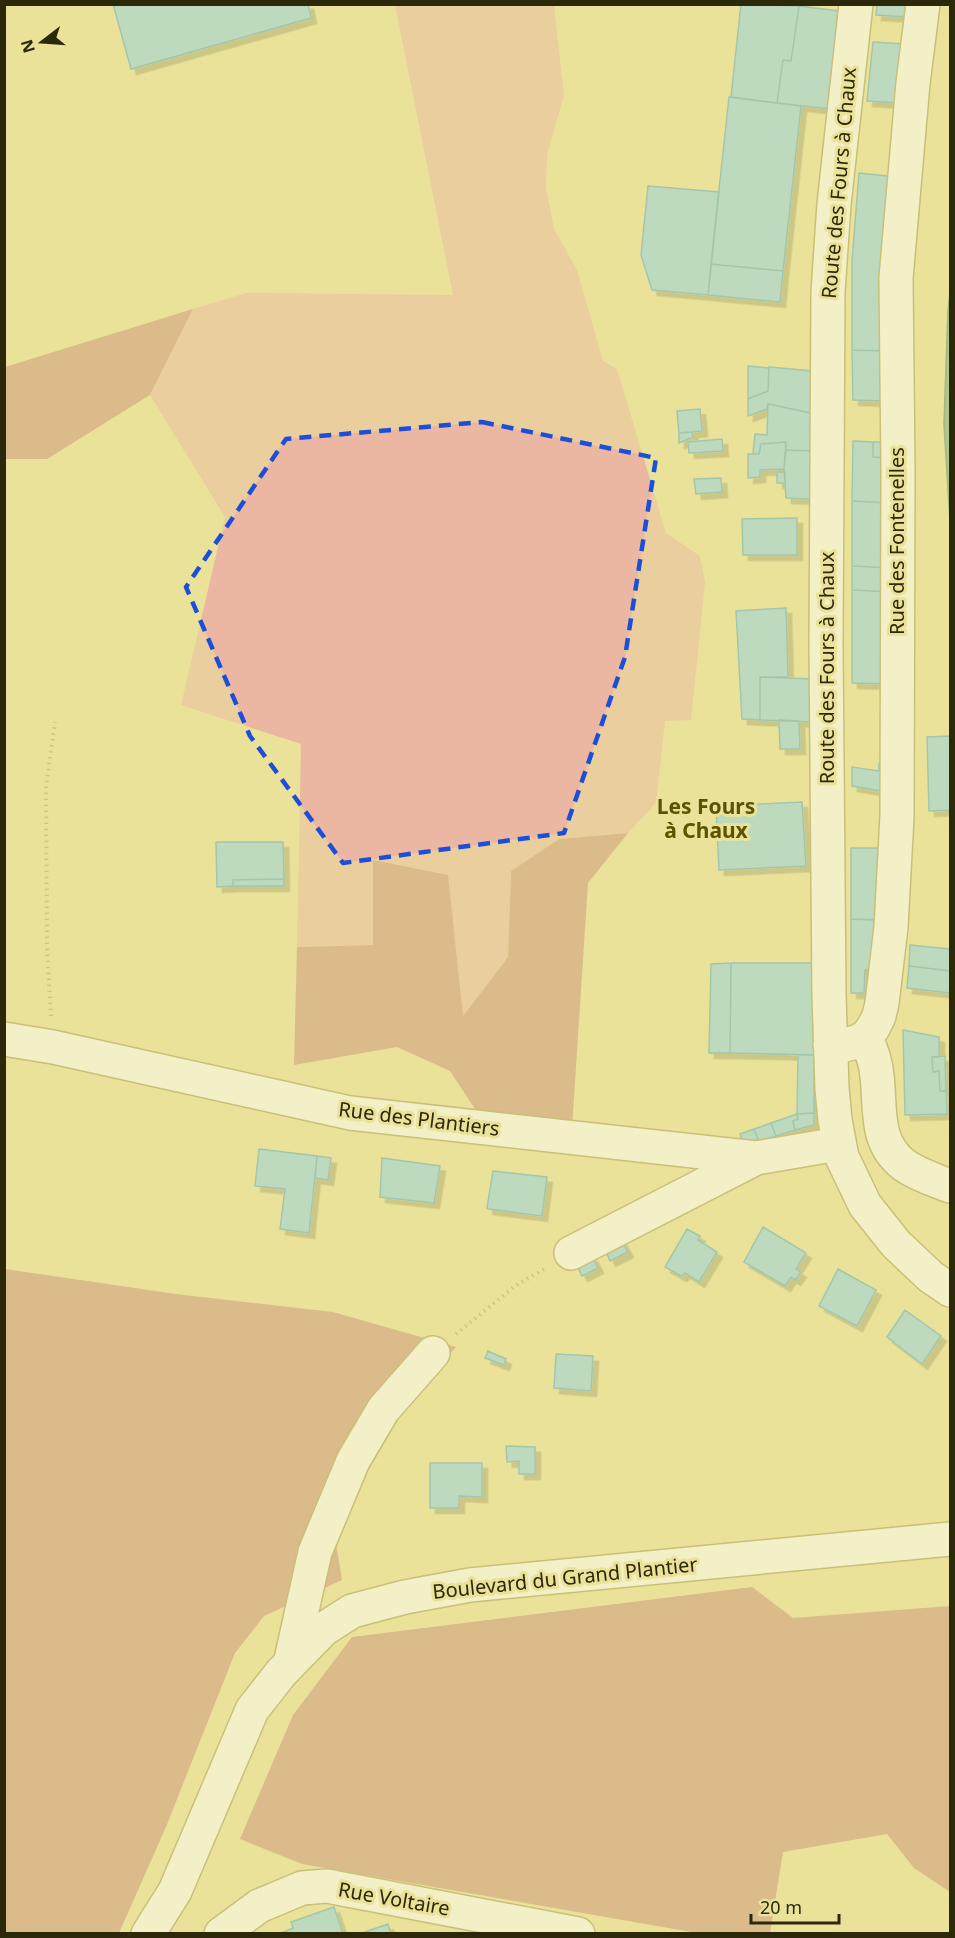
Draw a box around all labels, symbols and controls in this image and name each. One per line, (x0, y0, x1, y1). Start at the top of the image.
north arrow (12, 12, 72, 72)
text: N (15, 37, 40, 56)
street label: Route des Fours à Chaux (815, 66, 862, 300)
street label: Rue des Fontenelles (883, 447, 910, 635)
street label: Route des Fours à Chaux (813, 551, 840, 784)
district label: Les Fours à Chaux (657, 792, 755, 844)
street label: Rue des Plantiers (337, 1095, 501, 1142)
street label: Boulevard du Grand Plantier (431, 1550, 699, 1605)
street label: Rue Voltaire (336, 1875, 452, 1922)
scale bar (751, 1887, 840, 1925)
text: 20 m (760, 1895, 802, 1919)

